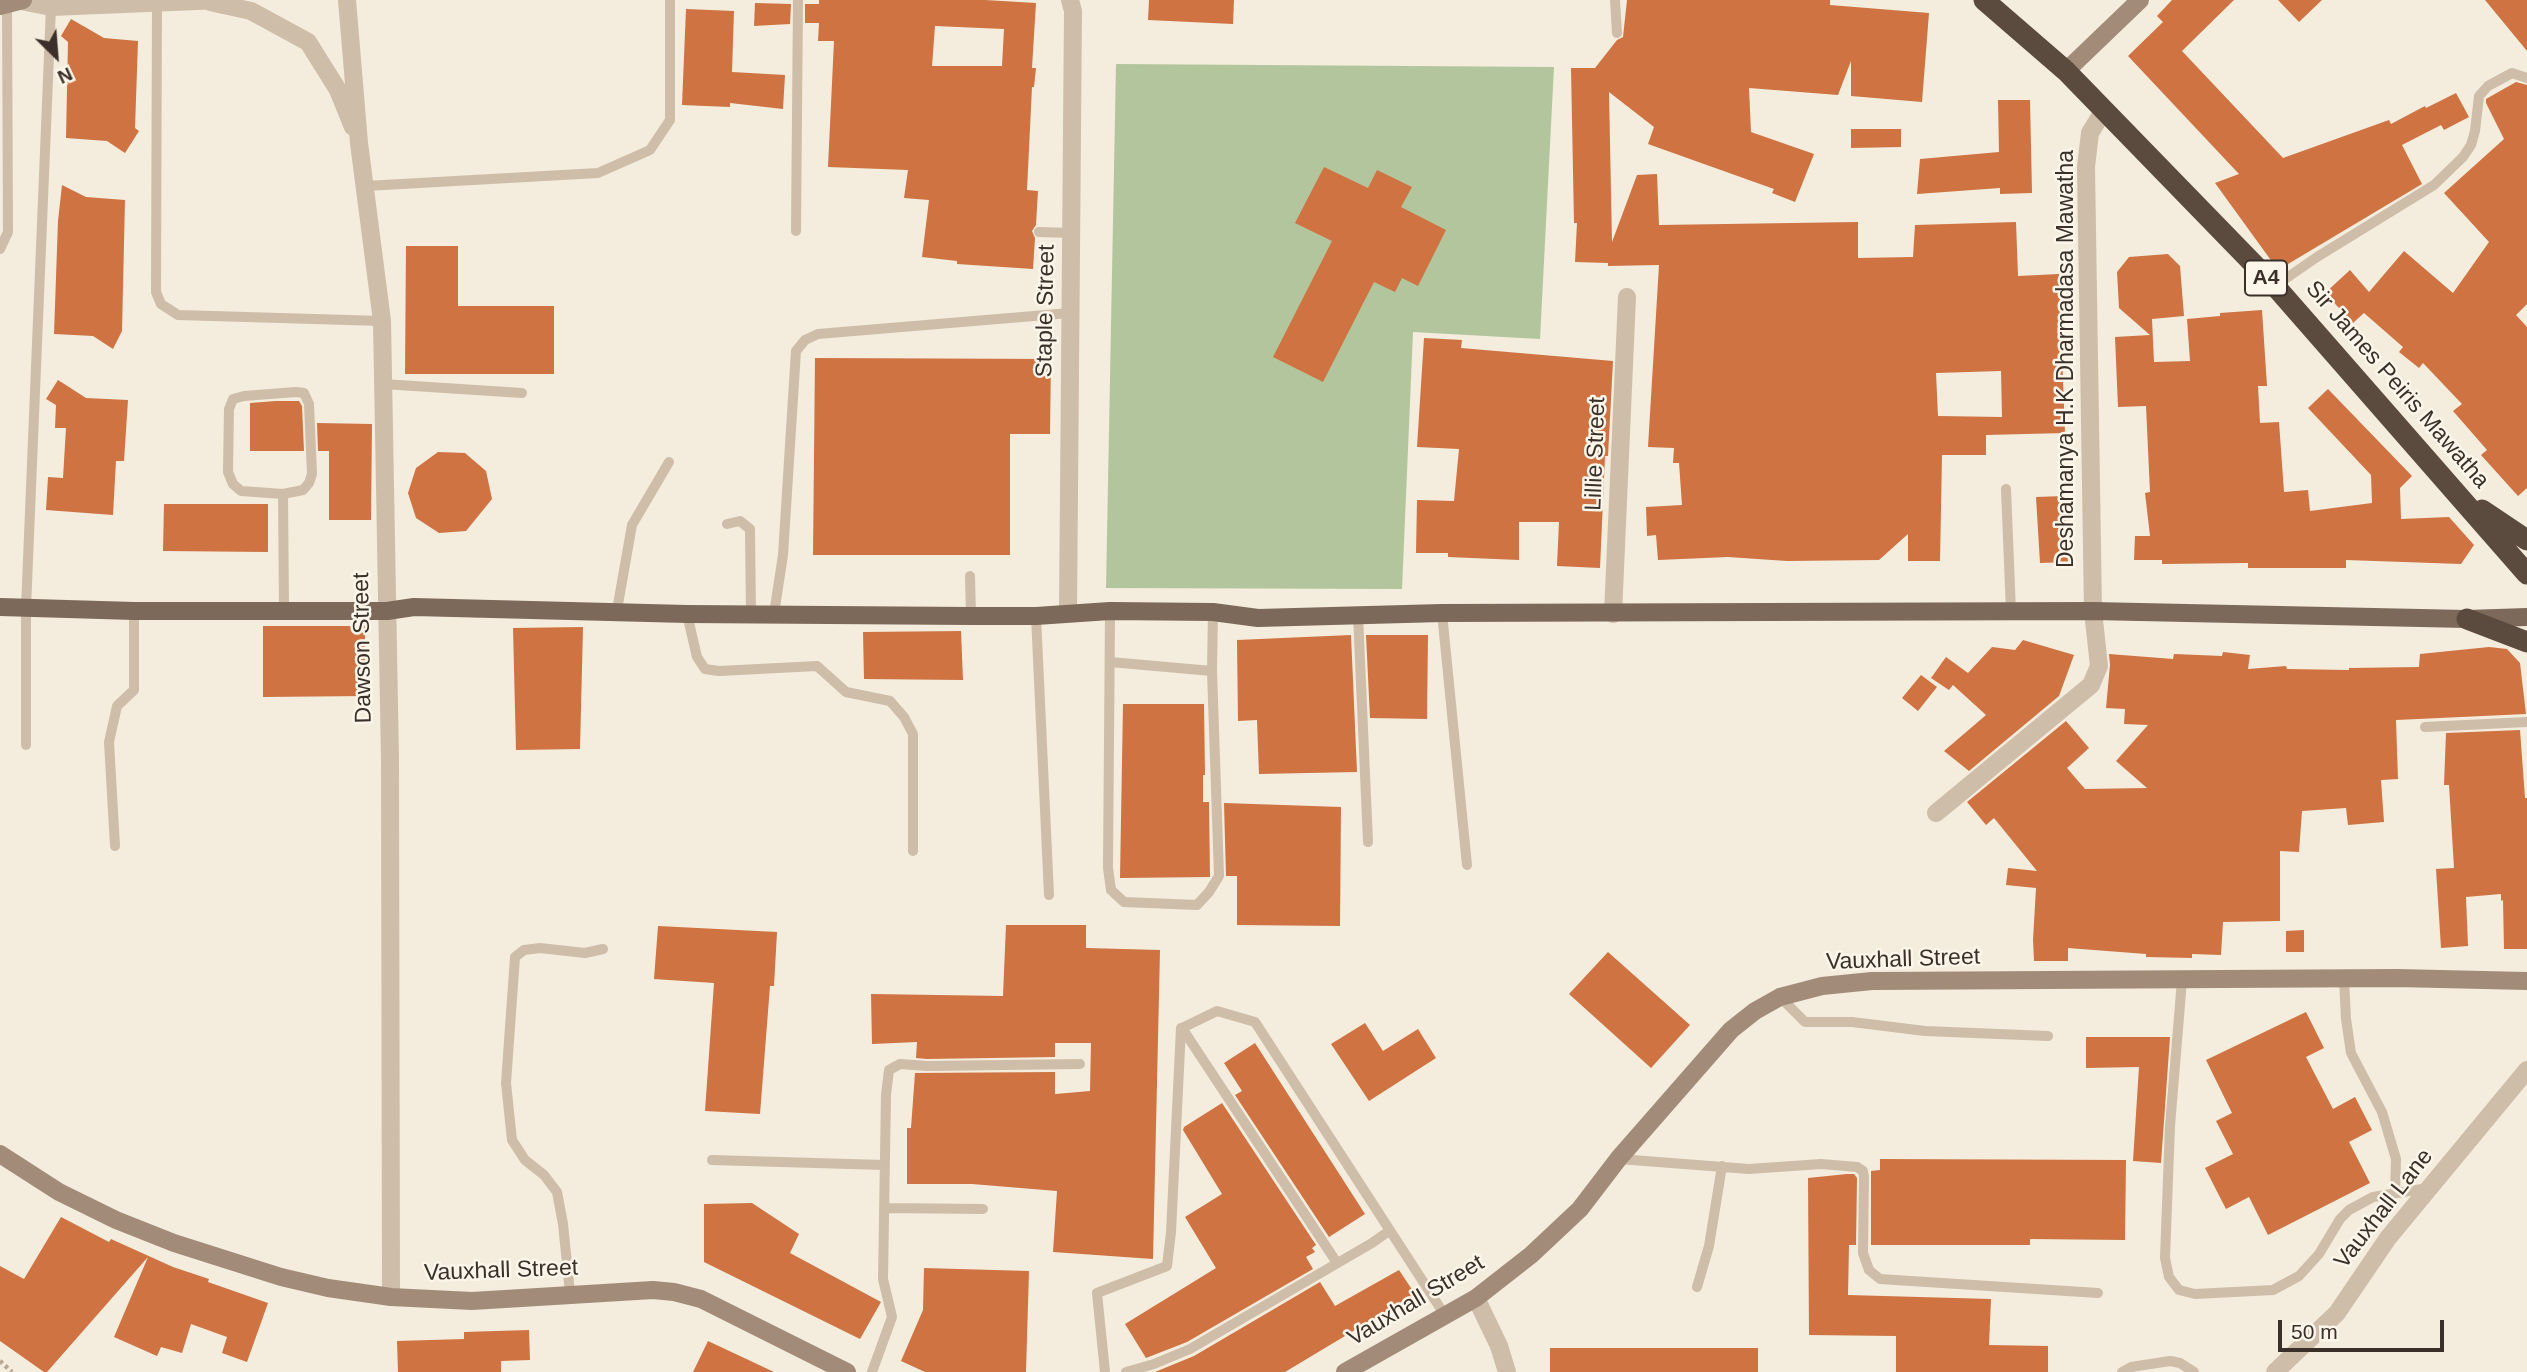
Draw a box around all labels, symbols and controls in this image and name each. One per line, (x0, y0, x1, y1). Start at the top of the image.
north arrow (21, 21, 91, 91)
text: N (54, 63, 76, 88)
street label: Deshamanya H.K Dharmadasa Mawatha (2053, 150, 2081, 568)
street label: Staple Street (1031, 244, 1061, 378)
road number: A4 (2245, 260, 2287, 296)
street label: Sir James Peiris Mawatha (2299, 276, 2495, 494)
street label: Lillie Street (1580, 397, 1612, 511)
street label: Dawson Street (348, 572, 378, 724)
street label: Vauxhall Street (1825, 944, 1981, 976)
street label: Vauxhall Lane (2329, 1144, 2439, 1274)
street label: Vauxhall Street (1343, 1249, 1489, 1353)
street label: Vauxhall Street (423, 1255, 579, 1287)
scale bar (2282, 1306, 2448, 1350)
text: 50 m (2291, 1320, 2338, 1343)

